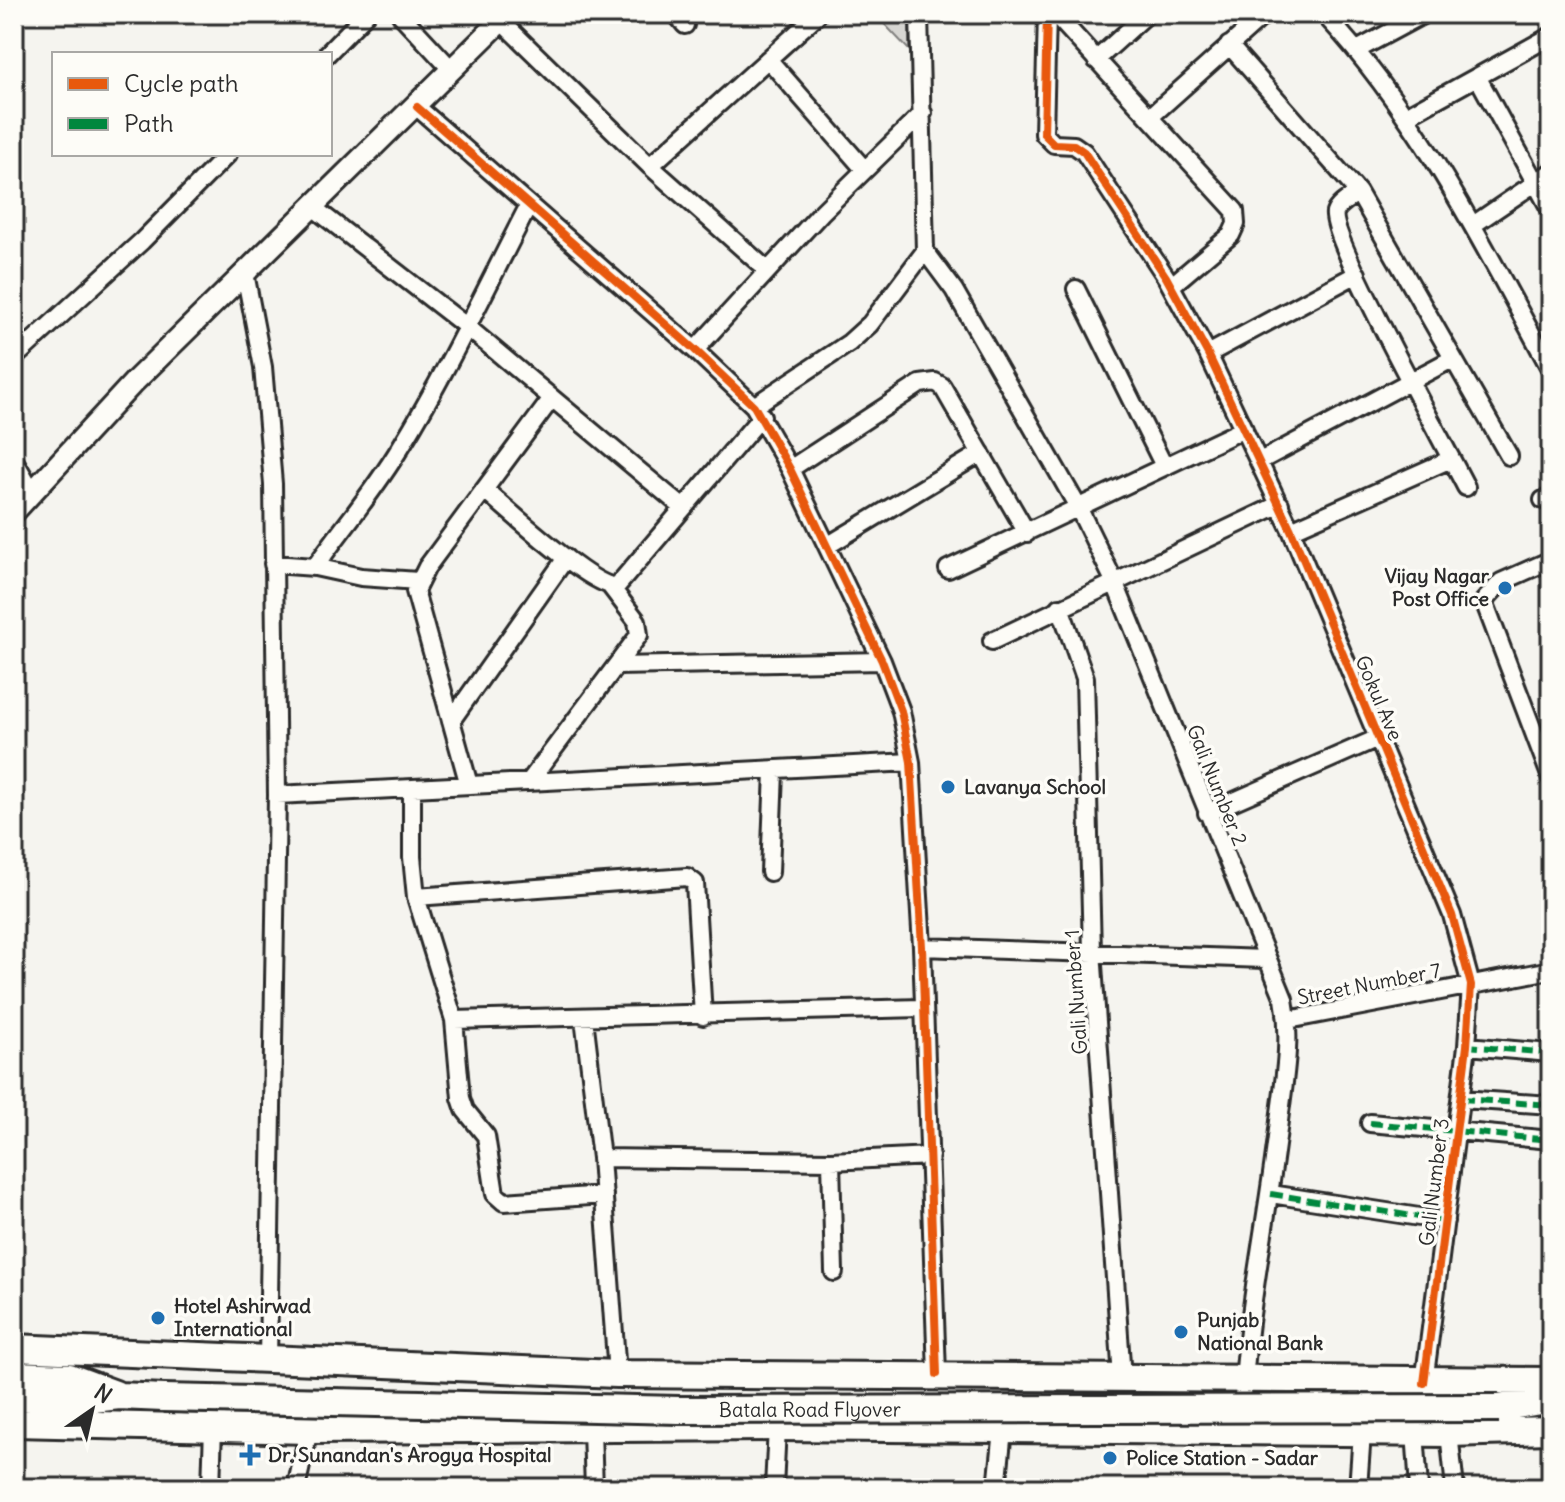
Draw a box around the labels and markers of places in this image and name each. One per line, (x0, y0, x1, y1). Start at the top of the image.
place label: Vijay Nagar Post Office (1384, 563, 1490, 611)
marker: Vijay Nagar Post Office (1496, 579, 1514, 597)
place label: Lavanya School (964, 774, 1106, 799)
marker: Lavanya School (939, 778, 957, 796)
place label: Hotel Ashirwad International (174, 1293, 311, 1341)
place label: Punjab National Bank (1197, 1307, 1323, 1355)
marker: Hotel Ashirwad International (149, 1309, 167, 1327)
marker: Punjab National Bank (1172, 1323, 1190, 1341)
place label: Dr. Sunandan's Arogya Hospital (268, 1442, 552, 1467)
marker: Dr. Sunandan's Arogya Hospital (239, 1444, 261, 1466)
place label: Police Station - Sadar (1126, 1445, 1319, 1470)
marker: Police Station - Sadar (1101, 1449, 1119, 1467)

